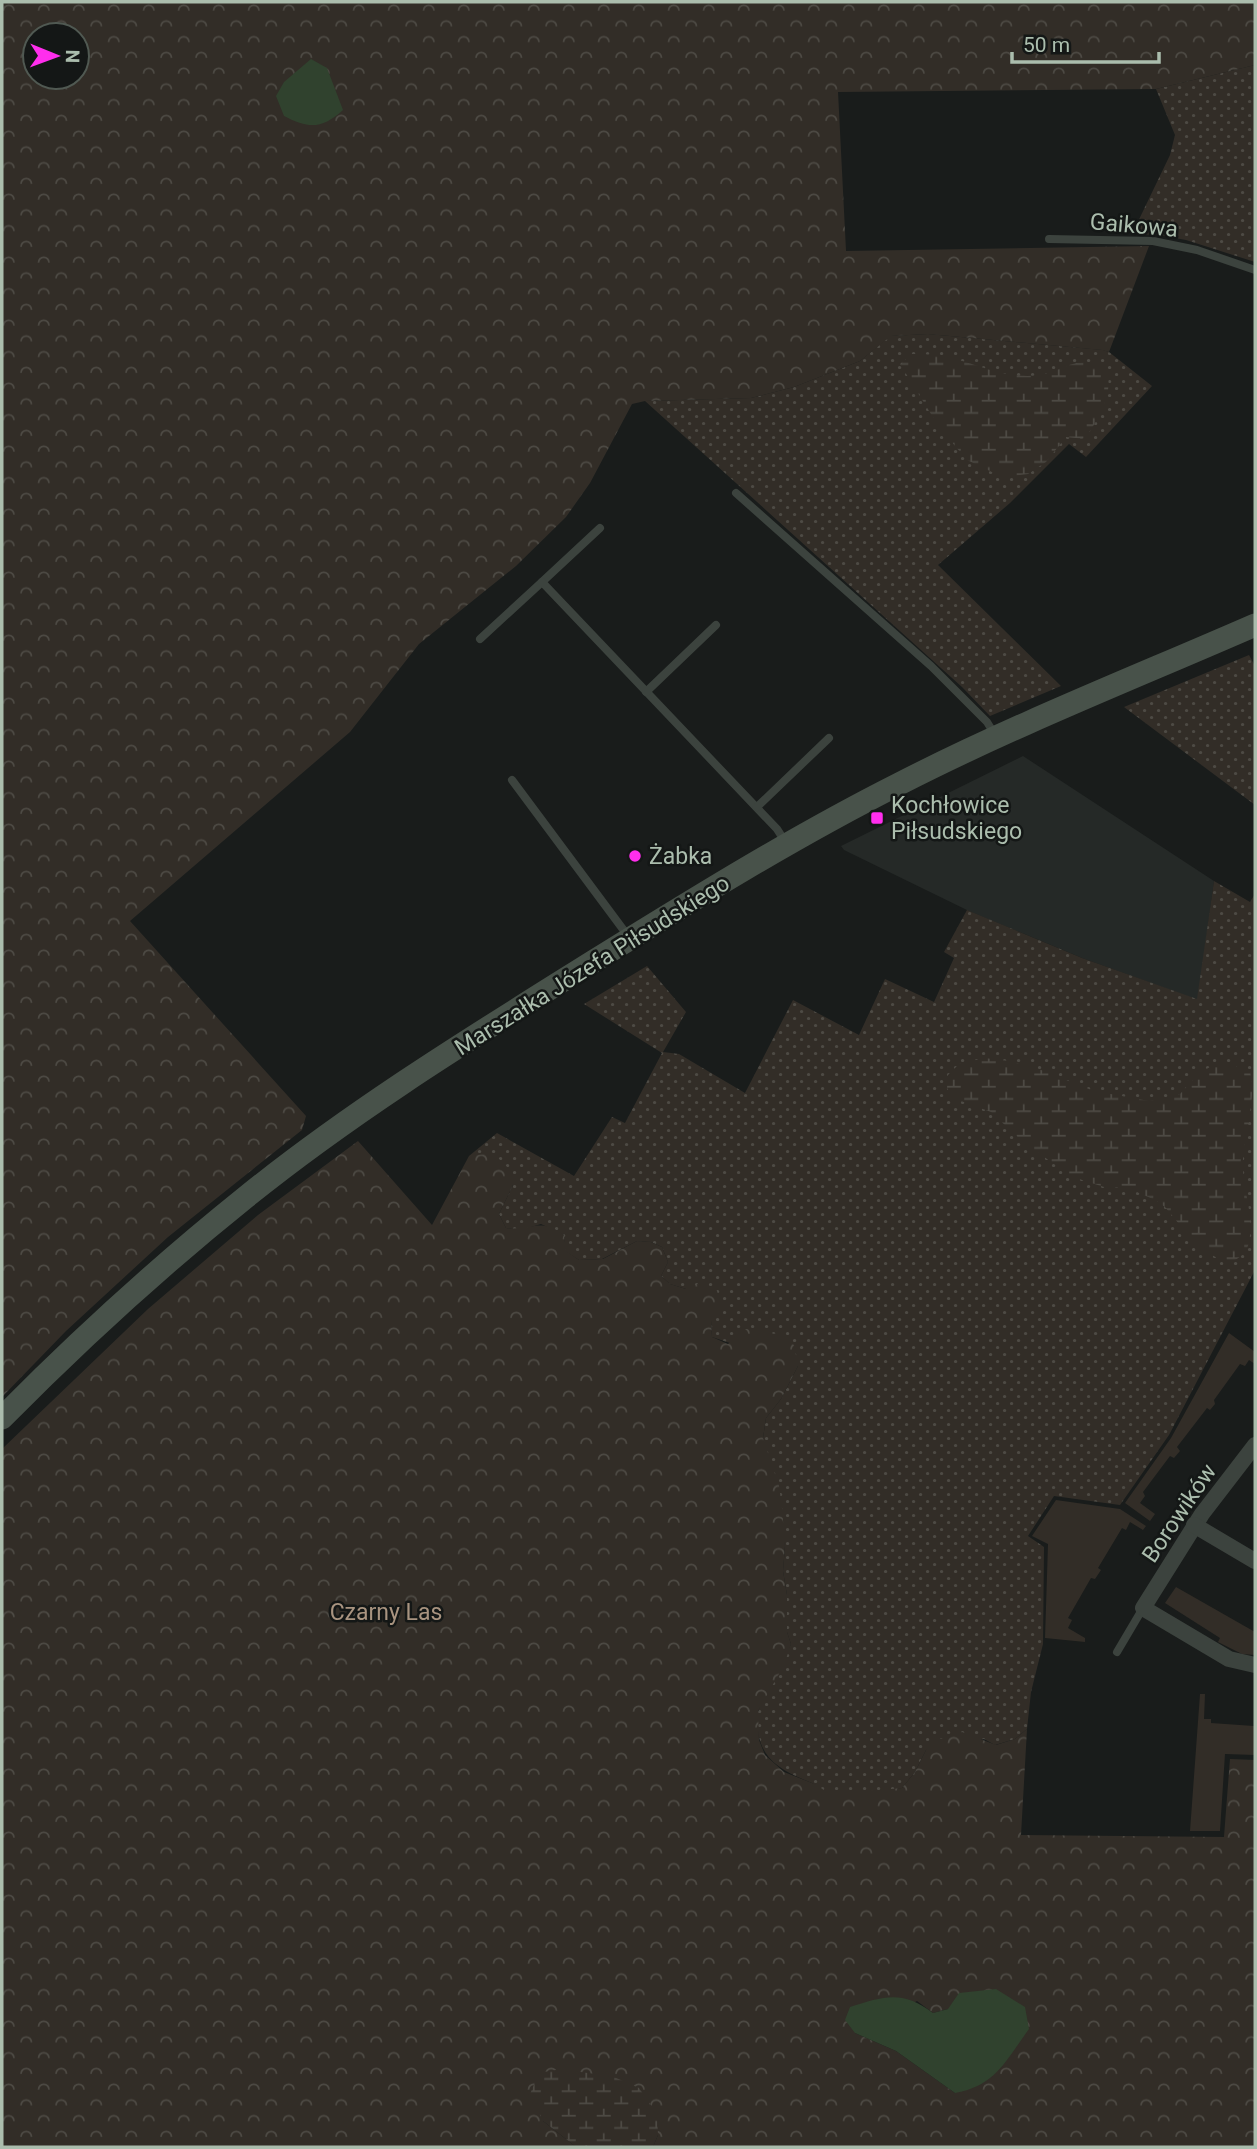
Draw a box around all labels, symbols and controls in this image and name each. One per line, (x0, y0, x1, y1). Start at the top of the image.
north arrow (21, 21, 91, 91)
scale bar (1012, 21, 1159, 65)
text: 50 m (1023, 33, 1070, 57)
text: N (61, 49, 84, 63)
street label: Gaikowa (1089, 208, 1179, 243)
place label: Kochłowice Piłsudskiego (891, 792, 1022, 845)
marker: Kochłowice Piłsudskiego (869, 810, 885, 826)
place label: Żabka (649, 843, 712, 870)
marker: Żabka (627, 848, 643, 864)
street label: Marszałka Józefa Piłsudskiego (450, 870, 735, 1061)
street label: Borowików (1137, 1459, 1222, 1568)
park label: Czarny Las (330, 1599, 442, 1626)

